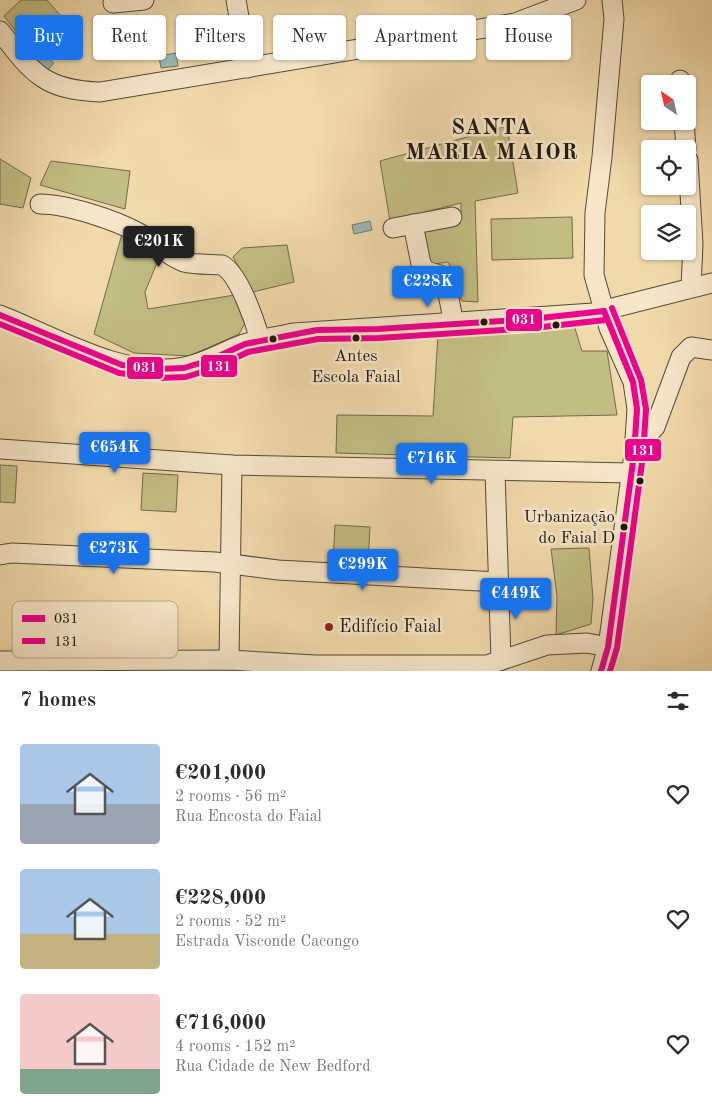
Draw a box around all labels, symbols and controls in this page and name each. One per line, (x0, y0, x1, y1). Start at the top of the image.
chip: Buy (15, 15, 83, 60)
chip: Rent (93, 15, 166, 60)
chip: Filters (176, 15, 263, 60)
chip: New (273, 15, 346, 60)
chip: Apartment (356, 15, 476, 60)
chip: House (486, 15, 571, 60)
north arrow (641, 75, 696, 130)
map controls (641, 75, 696, 260)
district label: SANTA MARIA MAIOR (405, 117, 579, 164)
button: locate (641, 140, 696, 195)
button: layers (641, 205, 696, 260)
pin: €201K (124, 226, 194, 268)
text: €201K (134, 234, 184, 250)
pin: €228K (393, 266, 463, 308)
text: €228K (403, 274, 453, 290)
line badge: 031 (505, 308, 543, 332)
text: 031 (512, 313, 536, 327)
unlabelled marker (479, 317, 489, 327)
unlabelled marker (551, 320, 561, 330)
marker: Antes Escola Faial (351, 333, 361, 343)
unlabelled marker (268, 334, 278, 344)
place label: Antes Escola Faial (311, 348, 401, 386)
line badge: 131 (200, 354, 238, 378)
line badge: 031 (126, 356, 164, 380)
text: 131 (207, 360, 231, 374)
text: 031 (133, 361, 157, 375)
pin: €654K (80, 432, 150, 474)
line badge: 131 (624, 438, 662, 462)
text: €654K (90, 440, 140, 456)
pin: €716K (397, 442, 467, 485)
text: 131 (631, 444, 655, 458)
text: €716K (407, 451, 457, 467)
unlabelled marker (635, 476, 645, 486)
place label: Urbanização do Faial D (524, 509, 615, 547)
marker: Urbanização do Faial D (619, 522, 629, 532)
pin: €273K (79, 532, 149, 575)
text: €273K (89, 541, 139, 557)
pin: €299K (328, 548, 398, 591)
text: €299K (338, 557, 388, 573)
pin: €449K (481, 578, 551, 620)
text: €449K (491, 586, 541, 602)
legend (12, 601, 178, 658)
text: 031 (54, 612, 78, 626)
place label: Edifício Faial (339, 618, 442, 636)
marker: Edifício Faial (323, 621, 335, 633)
text: 131 (54, 635, 78, 649)
icon: filters (664, 687, 692, 715)
text: 7 homes (20, 690, 96, 711)
text: €201,000 (175, 763, 266, 784)
icon: home (60, 764, 120, 824)
icon: heart (664, 780, 692, 808)
text: 2 rooms · 56 m² (175, 789, 286, 805)
text: Rua Encosta do Faial (175, 809, 322, 825)
text: €228,000 (175, 888, 266, 909)
icon: home (60, 889, 120, 949)
icon: heart (664, 905, 692, 933)
text: 2 rooms · 52 m² (175, 914, 286, 930)
text: Estrada Visconde Cacongo (175, 934, 359, 950)
text: €716,000 (175, 1013, 266, 1034)
icon: home (60, 1014, 120, 1074)
icon: heart (664, 1030, 692, 1058)
text: 4 rooms · 152 m² (175, 1039, 295, 1055)
text: Rua Cidade de New Bedford (175, 1059, 371, 1075)

